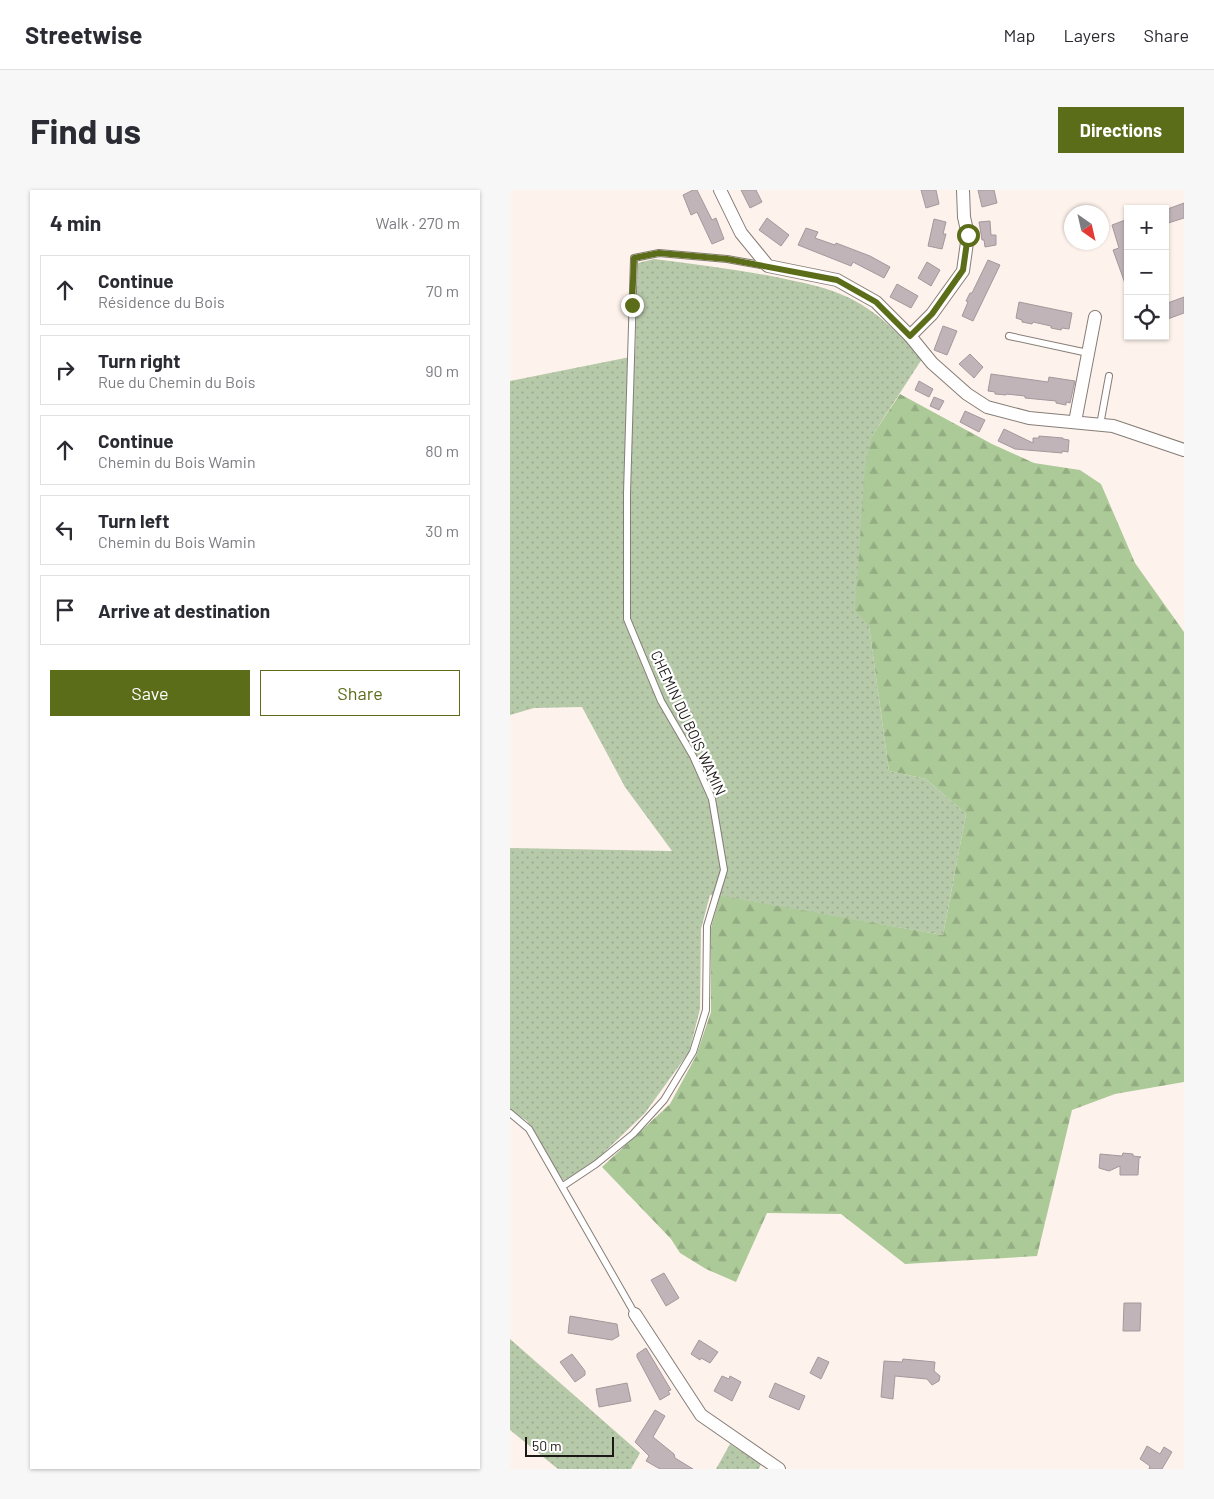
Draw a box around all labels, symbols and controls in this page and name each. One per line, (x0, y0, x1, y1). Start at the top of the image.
text: Streetwise (25, 20, 142, 49)
text: Map (1003, 24, 1035, 46)
text: Layers (1063, 24, 1116, 46)
text: Share (1144, 24, 1189, 46)
button: Directions (1058, 107, 1184, 153)
text: Find us (30, 109, 141, 151)
north arrow (1064, 205, 1109, 250)
map controls (1124, 205, 1169, 340)
button: + (1124, 205, 1169, 250)
text: 4 min (50, 210, 101, 235)
text: Walk · 270 m (375, 213, 460, 232)
route start (957, 224, 980, 247)
button: − (1124, 250, 1169, 295)
text: Continue (98, 269, 174, 292)
icon: ahead (51, 276, 79, 304)
text: 70 m (426, 281, 459, 300)
text: Résidence du Bois (98, 292, 225, 311)
route end (621, 294, 644, 317)
button: locate (1124, 295, 1169, 340)
text: Turn right (98, 349, 180, 372)
icon: right (51, 356, 79, 384)
text: 90 m (425, 361, 459, 380)
text: Rue du Chemin du Bois (98, 372, 256, 391)
text: Continue (98, 429, 174, 452)
icon: ahead (51, 436, 79, 464)
text: 80 m (425, 441, 459, 460)
text: Chemin du Bois Wamin (98, 452, 256, 471)
text: Turn left (98, 509, 169, 532)
icon: left (51, 516, 79, 544)
text: 30 m (425, 521, 459, 540)
text: Chemin du Bois Wamin (98, 532, 256, 551)
icon: arrive (51, 596, 79, 624)
text: Arrive at destination (98, 599, 270, 622)
street label: CHEMIN DU BOIS WAMIN (647, 647, 730, 798)
button: Save (50, 670, 250, 716)
button: Share (260, 670, 460, 716)
scale bar (525, 1434, 614, 1457)
text: 50 m (532, 1437, 561, 1454)

